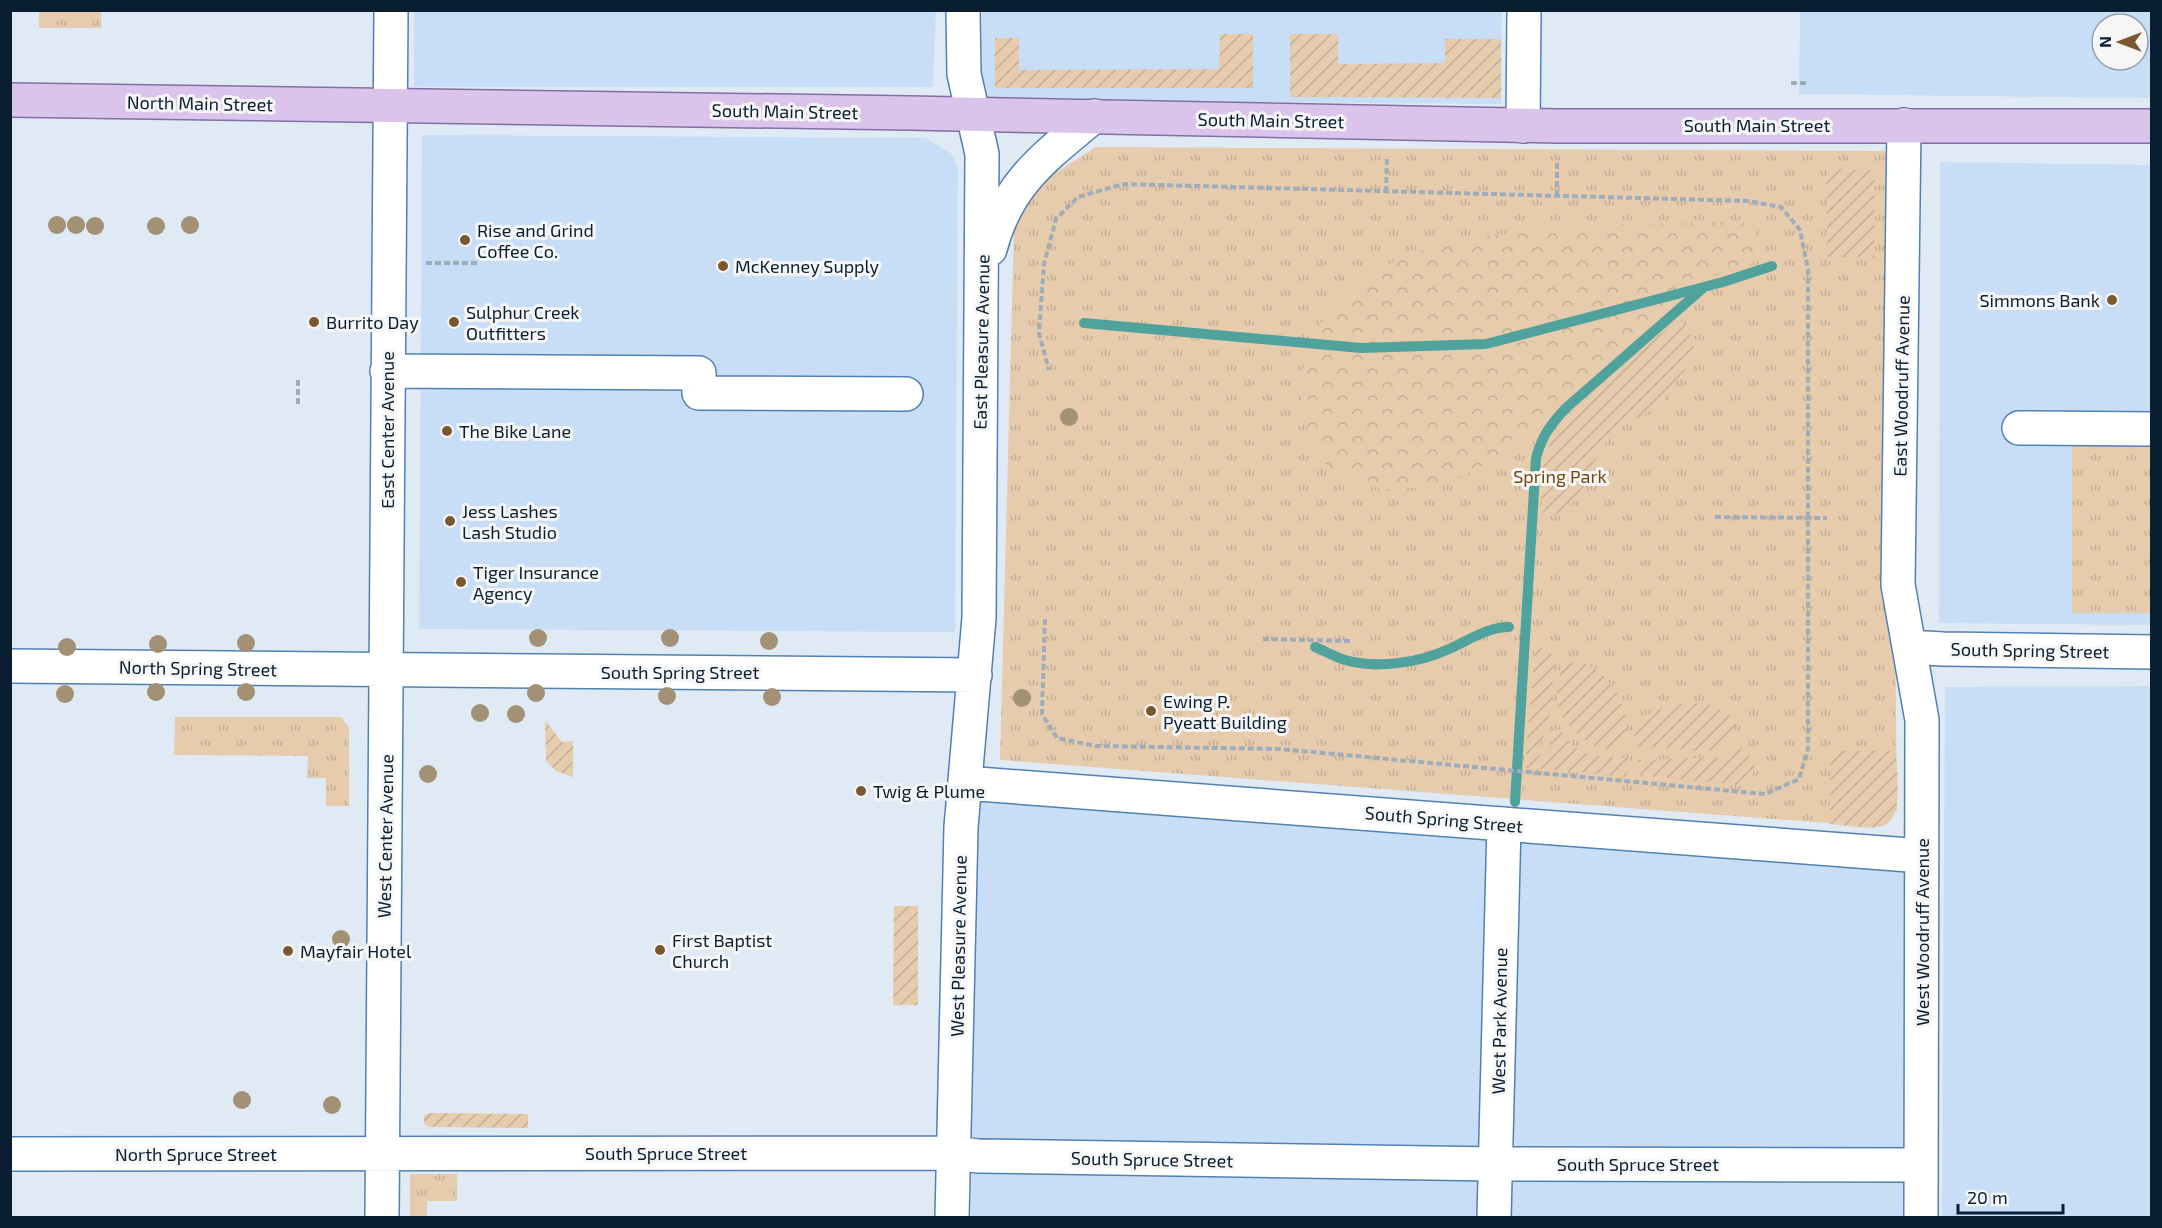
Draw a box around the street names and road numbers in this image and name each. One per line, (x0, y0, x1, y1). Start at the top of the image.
street label: North Main Street (127, 91, 273, 115)
street label: South Main Street (712, 99, 859, 123)
street label: South Main Street (1198, 108, 1345, 132)
street label: South Main Street (1684, 114, 1830, 136)
street label: East Pleasure Avenue (968, 254, 994, 430)
street label: East Woodruff Avenue (1888, 295, 1914, 477)
street label: East Center Avenue (376, 351, 398, 509)
street label: South Spring Street (1950, 638, 2110, 662)
street label: North Spring Street (119, 656, 277, 680)
street label: South Spring Street (601, 661, 759, 683)
street label: West Center Avenue (373, 754, 397, 918)
street label: South Spring Street (1364, 801, 1524, 837)
street label: West Woodruff Avenue (1911, 838, 1933, 1026)
street label: West Pleasure Avenue (945, 855, 971, 1037)
street label: West Park Avenue (1487, 947, 1511, 1095)
street label: South Spruce Street (585, 1142, 747, 1164)
street label: North Spruce Street (115, 1143, 277, 1165)
street label: South Spruce Street (1071, 1147, 1233, 1171)
street label: South Spruce Street (1557, 1153, 1719, 1175)

